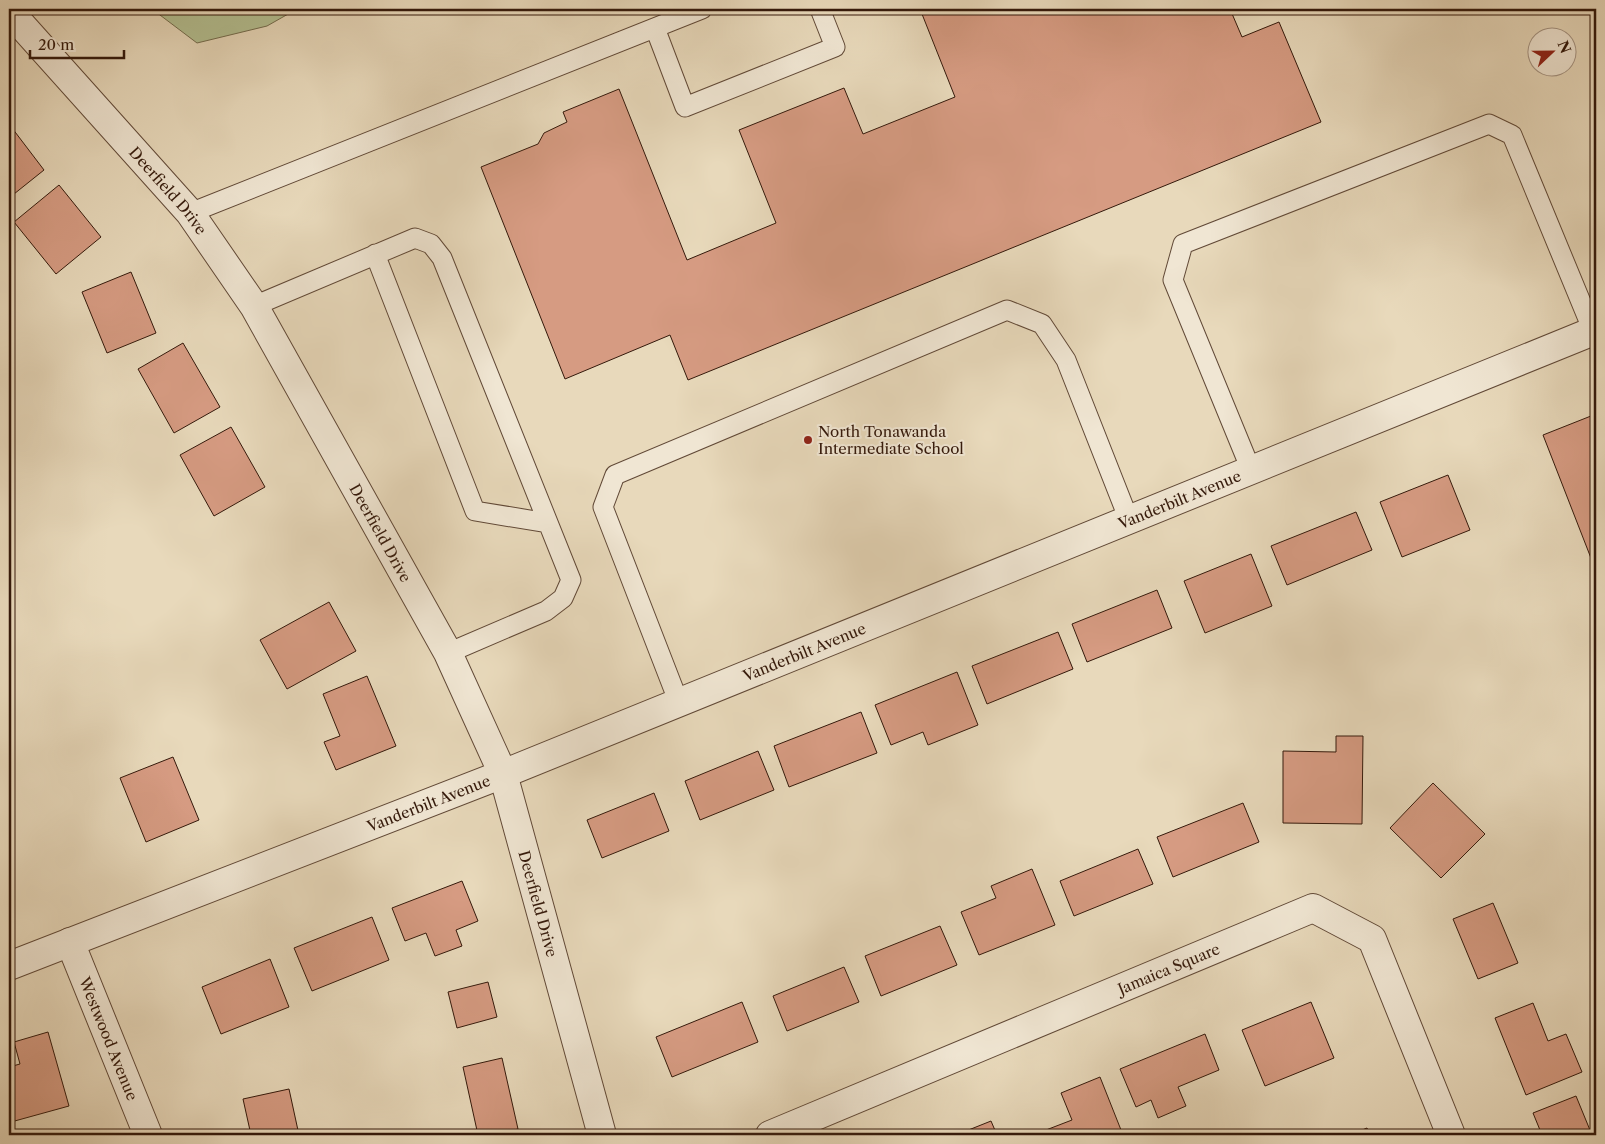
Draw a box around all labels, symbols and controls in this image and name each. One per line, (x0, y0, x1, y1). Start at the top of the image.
scale bar (30, 28, 124, 60)
north arrow (1528, 28, 1578, 78)
text: 20 m (38, 35, 74, 54)
text: N (1553, 38, 1575, 56)
street label: Deerfield Drive (125, 143, 211, 238)
place label: North Tonawanda Intermediate School (818, 422, 964, 458)
marker: North Tonawanda Intermediate School (802, 434, 814, 446)
street label: Vanderbilt Avenue (1114, 466, 1243, 533)
street label: Deerfield Drive (346, 480, 416, 585)
street label: Vanderbilt Avenue (739, 618, 868, 685)
street label: Vanderbilt Avenue (363, 770, 493, 836)
street label: Deerfield Drive (515, 848, 562, 959)
street label: Jamaica Square (1113, 939, 1222, 999)
street label: Westwood Avenue (75, 973, 142, 1103)

